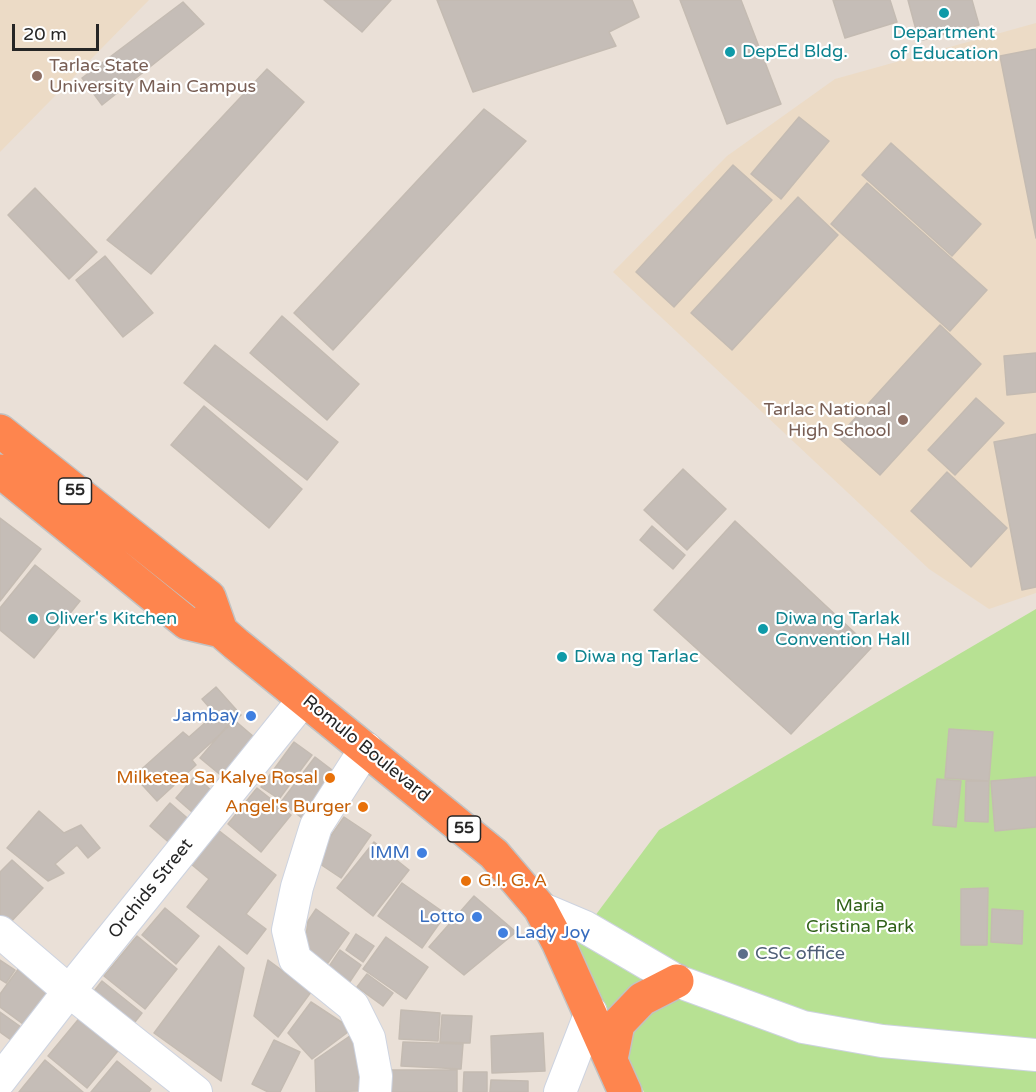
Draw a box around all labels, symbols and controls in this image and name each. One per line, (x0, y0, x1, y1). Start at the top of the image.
marker: Department of Education (937, 6, 951, 20)
scale bar (15, 12, 102, 50)
place label: Department of Education (890, 22, 998, 64)
text: 20 m (23, 23, 67, 45)
place label: DepEd Bldg. (742, 41, 848, 63)
marker: DepEd Bldg. (723, 45, 737, 59)
place label: Tarlac State University Main Campus (49, 55, 256, 98)
marker: Tarlac State University Main Campus (30, 69, 44, 83)
place label: Tarlac National High School (763, 399, 891, 442)
marker: Tarlac National High School (896, 413, 910, 427)
road number: 55 (58, 478, 92, 504)
place label: Oliver's Kitchen (45, 608, 177, 630)
place label: Diwa ng Tarlak Convention Hall (775, 608, 910, 650)
marker: Oliver's Kitchen (26, 612, 40, 626)
marker: Diwa ng Tarlak Convention Hall (756, 622, 770, 636)
place label: Diwa ng Tarlac (574, 646, 698, 668)
marker: Diwa ng Tarlac (555, 650, 569, 664)
street label: Romulo Boulevard (298, 691, 434, 807)
place label: Jambay (173, 705, 239, 727)
marker: Jambay (244, 709, 258, 723)
place label: Milketea Sa Kalye Rosal (116, 767, 318, 789)
marker: Milketea Sa Kalye Rosal (323, 771, 337, 785)
place label: Angel's Burger (225, 796, 351, 818)
marker: Angel's Burger (356, 800, 370, 814)
road number: 55 (448, 816, 480, 842)
street label: Orchids Street (104, 835, 198, 943)
place label: IMM (370, 842, 410, 864)
marker: IMM (415, 846, 429, 860)
place label: G.I. G. A (478, 870, 547, 892)
marker: G.I. G. A (459, 874, 473, 888)
park label: Maria Cristina Park (806, 895, 914, 938)
place label: Lotto (419, 906, 465, 928)
marker: Lotto (470, 910, 484, 924)
place label: Lady Joy (515, 922, 590, 944)
marker: Lady Joy (496, 926, 510, 940)
place label: CSC office (755, 943, 845, 965)
marker: CSC office (736, 947, 750, 961)

